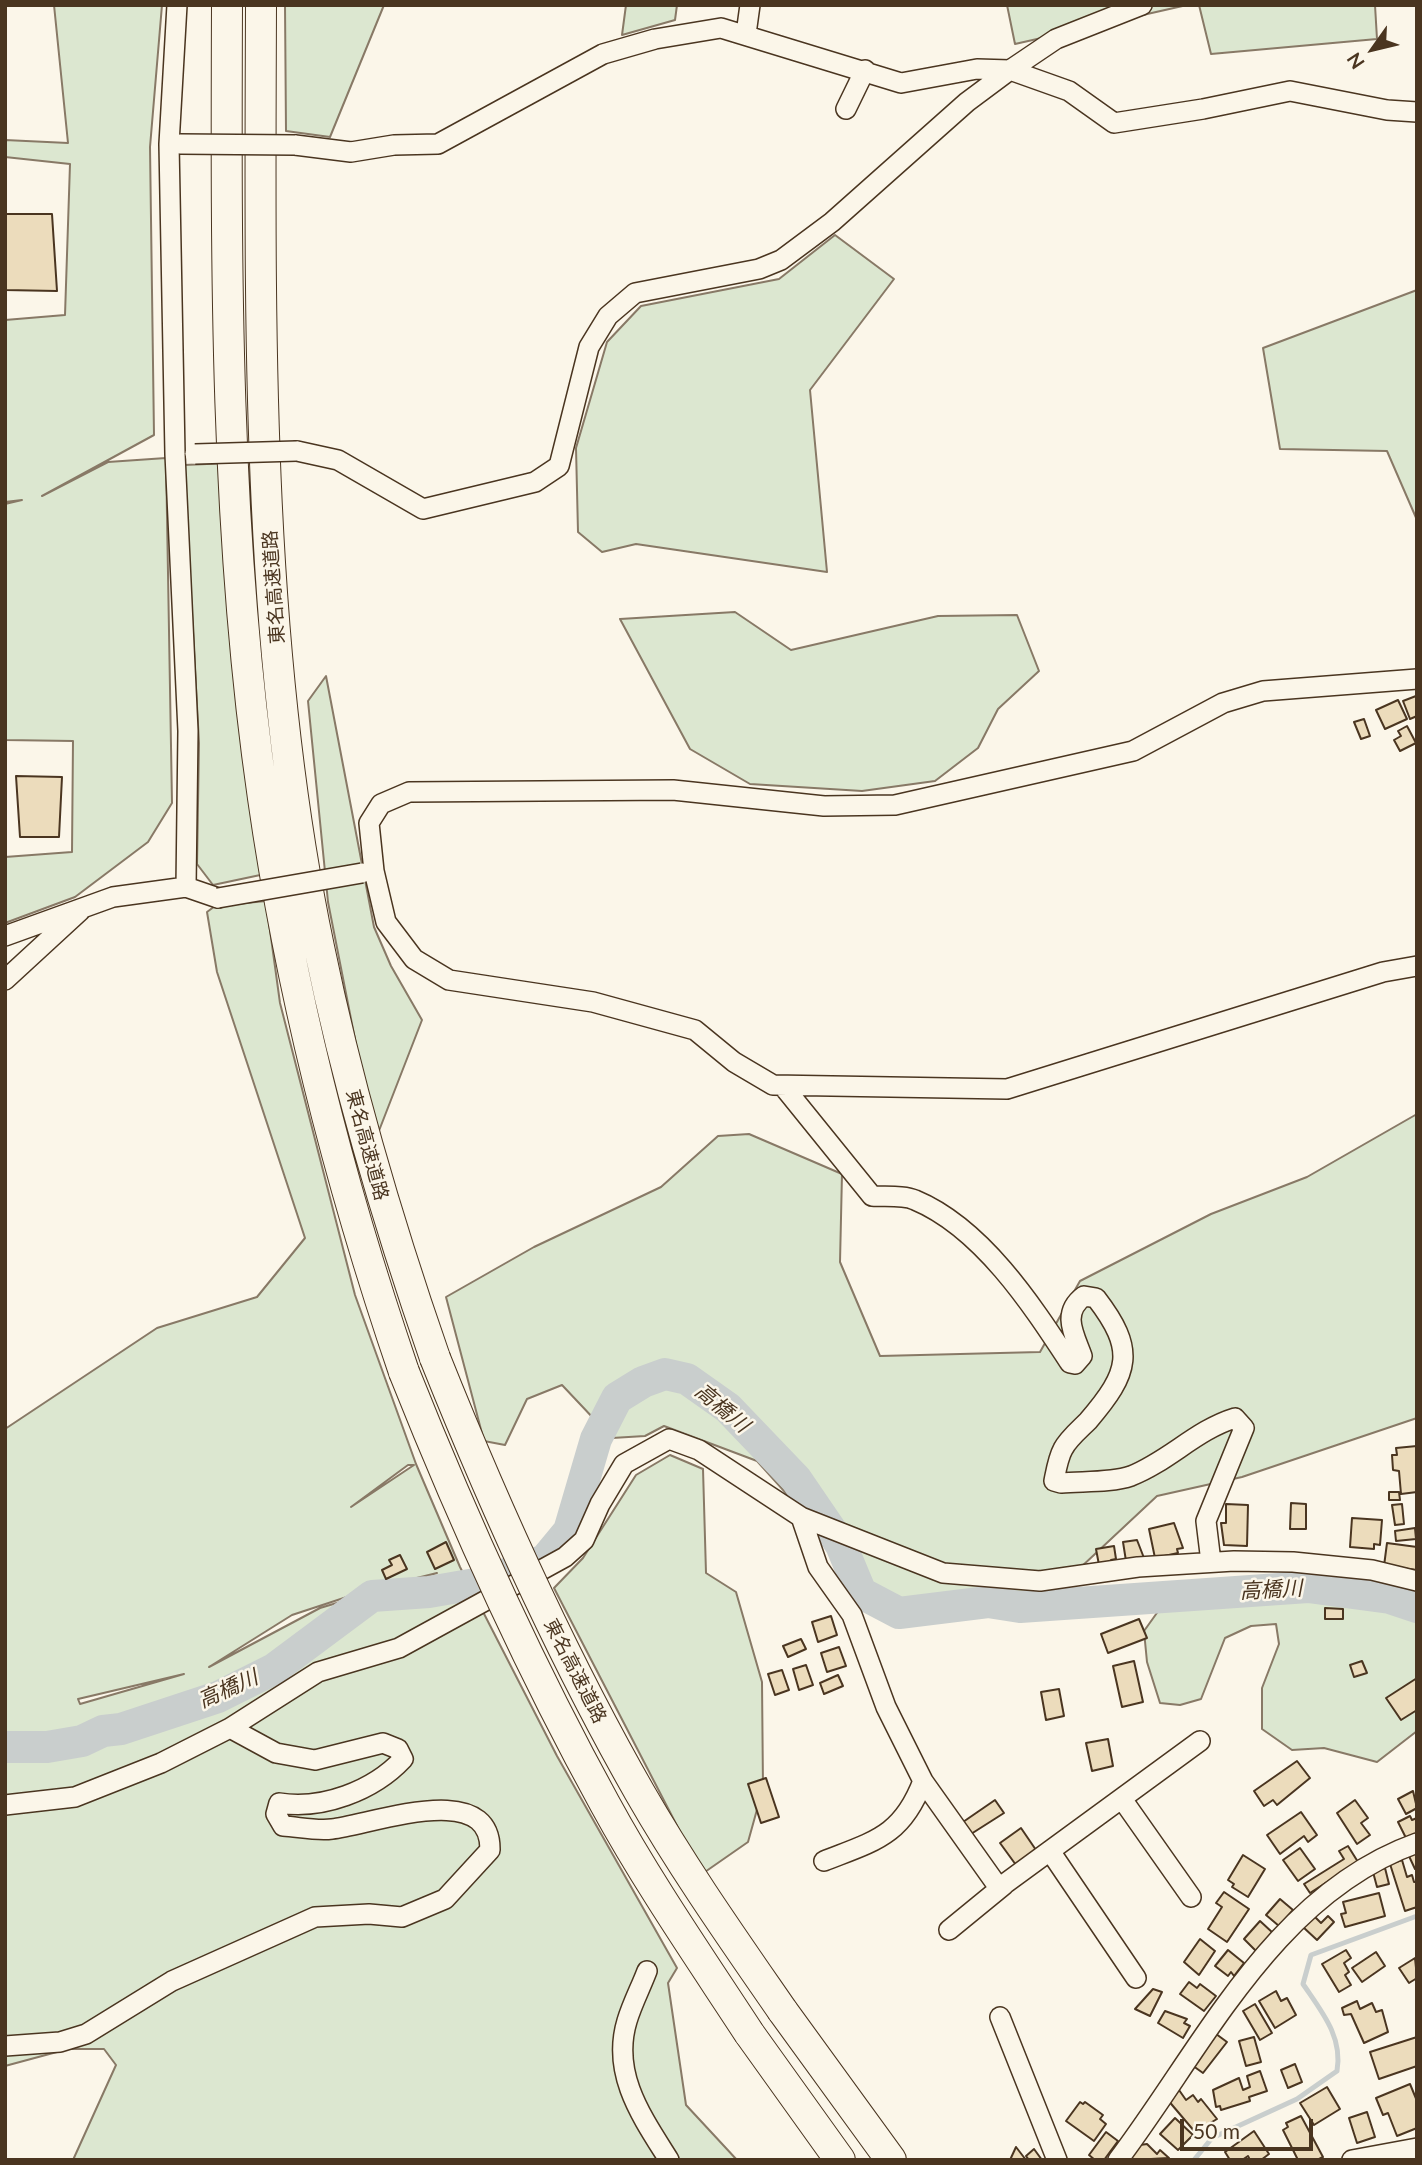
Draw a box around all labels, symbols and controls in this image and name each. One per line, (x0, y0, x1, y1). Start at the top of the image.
north arrow (1338, 14, 1408, 84)
text: N (1342, 49, 1369, 74)
street label: 東名高速道路 (259, 529, 289, 645)
street label: 東名高速道路 (341, 1087, 393, 1203)
water label: 高橋川 (690, 1378, 754, 1438)
water label: 高橋川 (1239, 1576, 1303, 1604)
street label: 東名高速道路 (539, 1615, 611, 1727)
water label: 高橋川 (194, 1665, 262, 1713)
scale bar (1184, 2106, 1317, 2150)
text: 50 m (1193, 2118, 1240, 2143)

